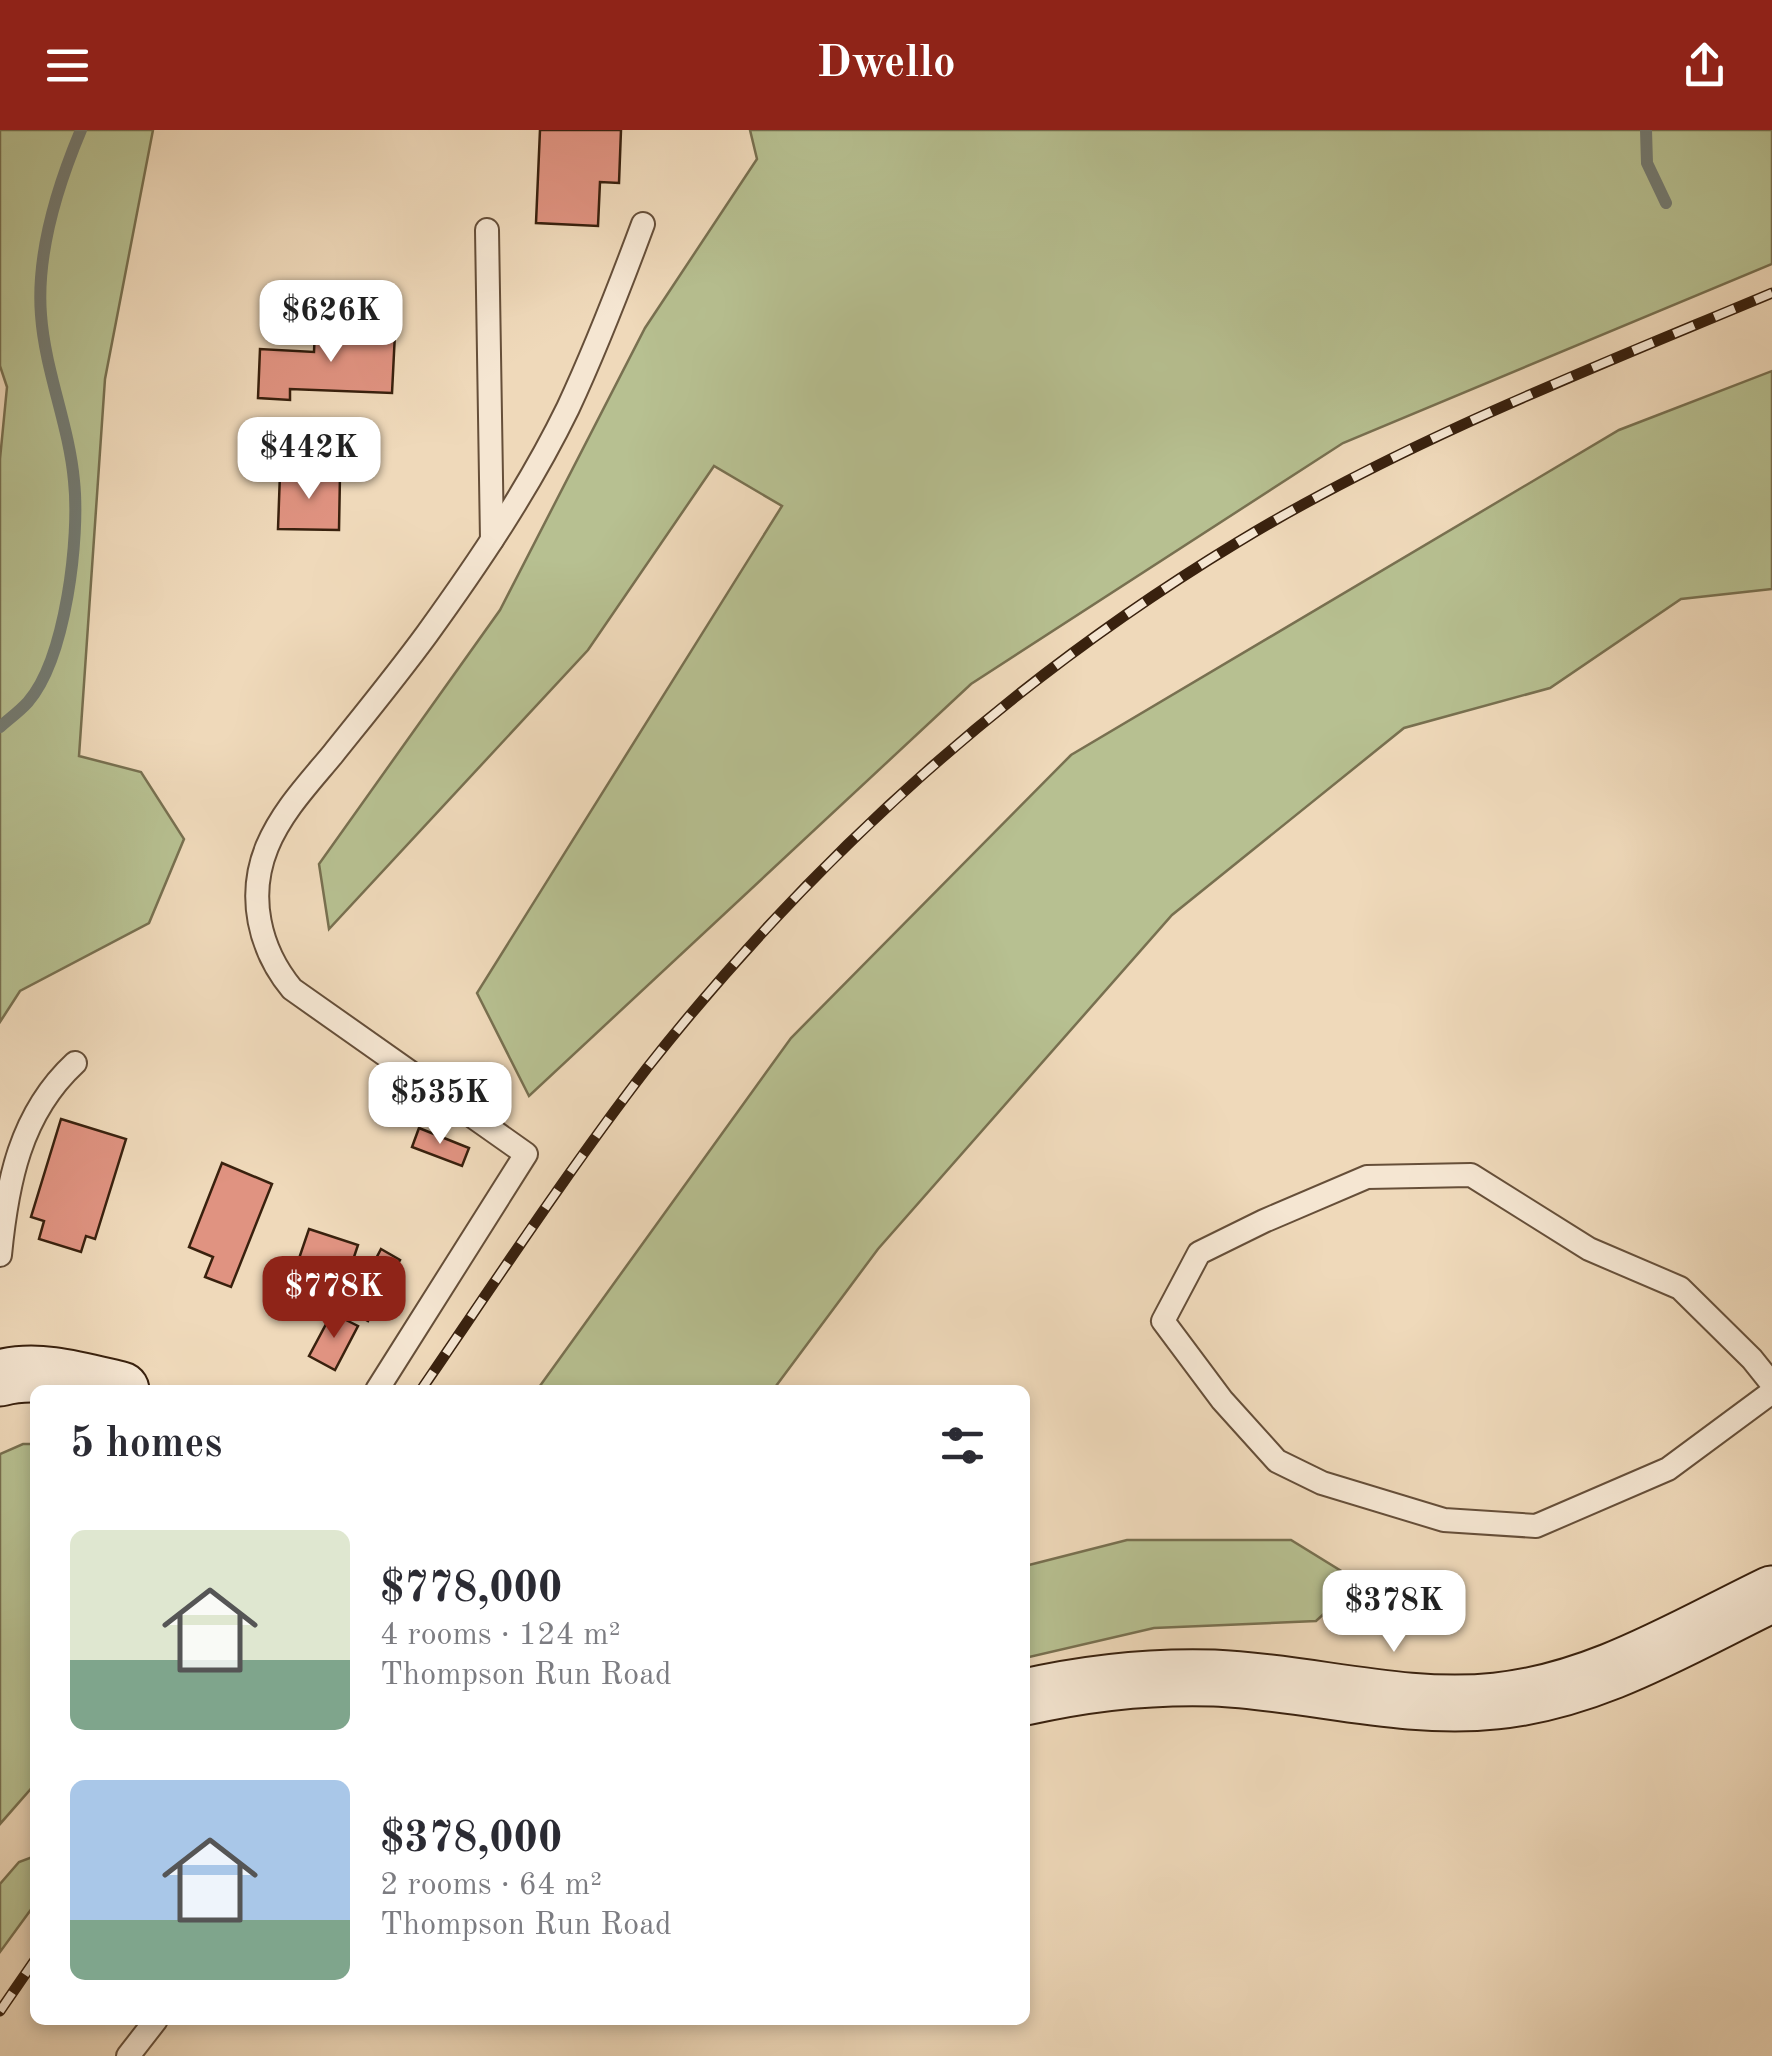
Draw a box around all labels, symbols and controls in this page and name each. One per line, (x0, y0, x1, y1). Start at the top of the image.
icon: menu (40, 38, 95, 93)
icon: share (1677, 38, 1732, 93)
text: Dwello (816, 42, 956, 87)
pin: $626K (261, 280, 401, 365)
text: $626K (282, 296, 380, 328)
pin: $442K (239, 417, 379, 502)
text: $442K (260, 433, 358, 465)
pin: $535K (370, 1062, 510, 1147)
text: $535K (391, 1078, 489, 1110)
pin: $778K (264, 1256, 404, 1341)
text: $778K (285, 1272, 383, 1304)
icon: filters (935, 1418, 990, 1473)
text: 5 homes (70, 1424, 222, 1466)
text: $778,000 (380, 1569, 562, 1611)
icon: home (150, 1570, 270, 1690)
pin: $378K (1324, 1570, 1464, 1655)
text: $378K (1345, 1586, 1443, 1618)
text: 4 rooms · 124 m² (380, 1620, 621, 1652)
text: Thompson Run Road (380, 1660, 672, 1692)
text: $378,000 (380, 1819, 562, 1861)
icon: home (150, 1820, 270, 1940)
text: 2 rooms · 64 m² (380, 1870, 602, 1902)
text: Thompson Run Road (380, 1910, 672, 1942)

